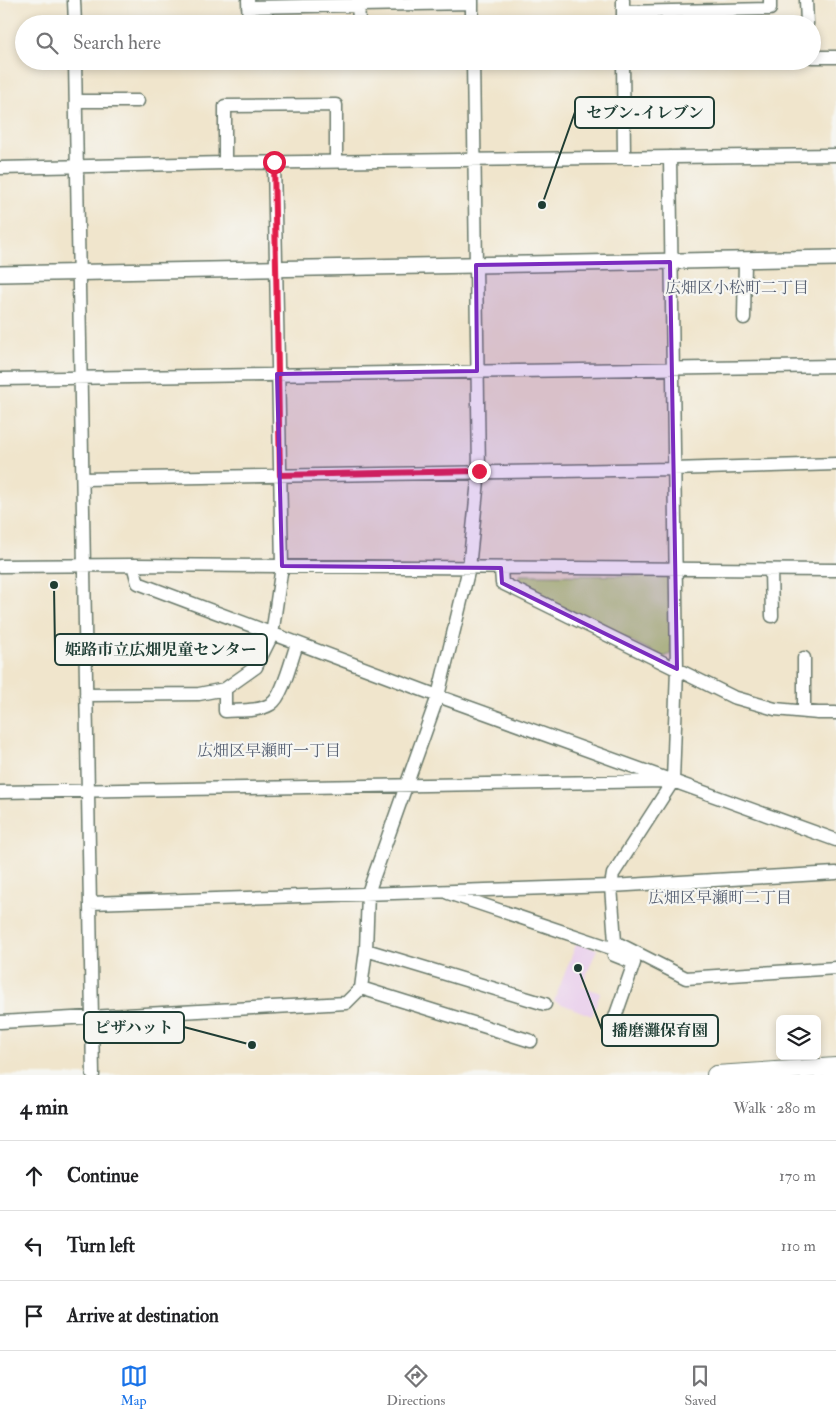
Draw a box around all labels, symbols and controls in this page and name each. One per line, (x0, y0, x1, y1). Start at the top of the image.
search box (15, 15, 821, 70)
icon: search (33, 29, 61, 57)
text: Search here (73, 31, 161, 55)
callout: セブン-イレブン (575, 97, 714, 128)
text: セブン-イレブン (586, 103, 704, 123)
route start (263, 151, 286, 174)
district label: 広畑区小松町二丁目 (665, 278, 809, 298)
route end (468, 460, 491, 483)
callout: 姫路市立広畑児童センター (55, 634, 267, 665)
text: 姫路市立広畑児童センター (65, 640, 257, 660)
district label: 広畑区早瀬町一丁目 (197, 741, 341, 761)
district label: 広畑区早瀬町二丁目 (648, 888, 792, 908)
callout: ピザハット (84, 1012, 184, 1043)
callout: 播磨灘保育園 (602, 1015, 718, 1046)
map controls (776, 1015, 821, 1060)
button: layers (776, 1015, 821, 1060)
text: ピザハット (94, 1018, 174, 1038)
text: 播磨灘保育園 (612, 1021, 708, 1041)
text: 4 min (20, 1094, 68, 1121)
text: Walk · 280 m (733, 1098, 816, 1118)
icon: ahead (20, 1162, 48, 1190)
text: Continue (67, 1164, 138, 1188)
text: 170 m (779, 1166, 816, 1186)
icon: left (20, 1232, 48, 1260)
text: Turn left (67, 1234, 135, 1258)
text: 110 m (781, 1236, 816, 1256)
icon: arrive (20, 1302, 48, 1330)
text: Arrive at destination (67, 1304, 219, 1328)
tab: Map (120, 1362, 148, 1409)
tab: Directions (387, 1362, 445, 1409)
tab: Saved (684, 1362, 716, 1409)

